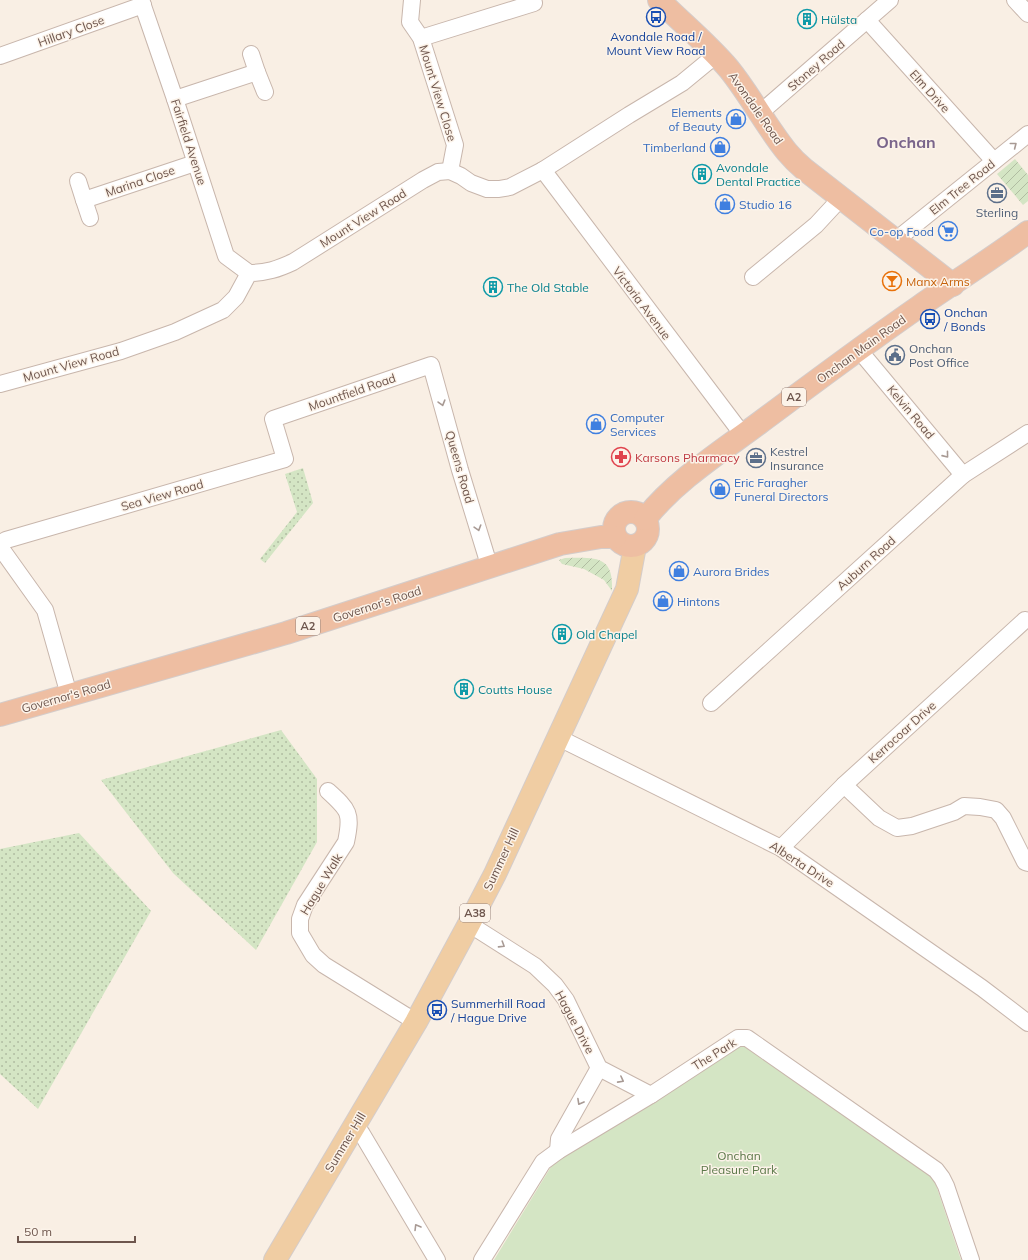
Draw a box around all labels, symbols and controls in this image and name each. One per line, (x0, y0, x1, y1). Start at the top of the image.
bus stop icon: Avondale Road / Mount View Road (645, 6, 667, 28)
building icon: Hülsta (796, 8, 818, 30)
street label: Hillary Close (36, 12, 106, 50)
place label: Hülsta (821, 12, 857, 27)
place label: Avondale Road / Mount View Road (606, 29, 706, 58)
street label: Stoney Road (784, 36, 848, 94)
street label: Mount View Close (416, 43, 460, 143)
street label: Elm Drive (907, 66, 953, 116)
street label: Avondale Road (725, 69, 787, 147)
street label: Fairfield Avenue (168, 97, 210, 187)
place label: Elements of Beauty (669, 105, 723, 134)
shop icon: Elements of Beauty (725, 108, 747, 130)
district label: Onchan (876, 132, 936, 152)
shop icon: Timberland (709, 136, 731, 158)
place label: Timberland (643, 140, 706, 155)
one-way arrow (1009, 143, 1016, 150)
street label: Elm Tree Road (926, 156, 998, 218)
place label: Avondale Dental Practice (716, 160, 800, 189)
street label: Marina Close (103, 162, 177, 200)
building icon: Avondale Dental Practice (691, 163, 713, 185)
office icon: Sterling (986, 182, 1008, 204)
street label: Mount View Road (317, 185, 409, 251)
shop icon: Studio 16 (714, 193, 736, 215)
place label: Studio 16 (739, 197, 792, 212)
place label: Sterling (976, 205, 1018, 220)
supermarket icon: Co-op Food (937, 220, 959, 242)
place label: Co-op Food (869, 224, 934, 239)
street label: Victoria Avenue (610, 264, 674, 342)
bar icon: Manx Arms (881, 270, 903, 292)
place label: Manx Arms (906, 274, 970, 289)
building icon: The Old Stable (482, 276, 504, 298)
place label: The Old Stable (507, 280, 589, 295)
place label: Onchan / Bonds (943, 305, 988, 334)
bus stop icon: Onchan / Bonds (919, 308, 941, 330)
street label: Onchan Main Road (813, 312, 909, 386)
place label: Onchan Post Office (909, 341, 969, 370)
street label: Mount View Road (21, 343, 121, 385)
public building icon: Onchan Post Office (884, 344, 906, 366)
street label: Mountfield Road (306, 370, 398, 414)
street label: Kelvin Road (884, 382, 938, 442)
road number: A2 (782, 388, 806, 406)
one-way arrow (437, 399, 446, 406)
place label: Computer Services (610, 410, 665, 439)
shop icon: Computer Services (585, 413, 607, 435)
street label: Queens Road (442, 429, 478, 505)
place label: Kestrel Insurance (770, 444, 824, 473)
pharmacy icon: Karsons Pharmacy (610, 446, 632, 468)
office icon: Kestrel Insurance (745, 447, 767, 469)
place label: Karsons Pharmacy (635, 450, 740, 465)
one-way arrow (942, 450, 949, 457)
place label: Eric Faragher Funeral Directors (734, 475, 828, 504)
street label: Sea View Road (119, 476, 205, 514)
shop icon: Eric Faragher Funeral Directors (709, 478, 731, 500)
one-way arrow (473, 524, 482, 531)
street label: Auburn Road (834, 533, 898, 593)
shop icon: Aurora Brides (668, 560, 690, 582)
place label: Aurora Brides (693, 564, 770, 579)
street label: Governor's Road (331, 583, 423, 625)
shop icon: Hintons (652, 590, 674, 612)
place label: Hintons (677, 594, 720, 609)
road number: A2 (296, 617, 320, 635)
building icon: Old Chapel (551, 623, 573, 645)
place label: Old Chapel (576, 627, 637, 642)
street label: Governor's Road (20, 676, 112, 716)
building icon: Coutts House (453, 678, 475, 700)
place label: Coutts House (478, 682, 552, 697)
street label: Kerrocoar Drive (865, 698, 939, 766)
street label: Summer Hill (480, 825, 522, 893)
street label: Alberta Drive (767, 838, 837, 890)
street label: Hague Walk (297, 850, 346, 917)
road number: A38 (460, 904, 490, 922)
one-way arrow (498, 940, 505, 948)
street label: Hague Drive (552, 988, 598, 1056)
place label: Summerhill Road / Hague Drive (450, 996, 546, 1025)
bus stop icon: Summerhill Road / Hague Drive (426, 999, 448, 1021)
street label: The Park (689, 1034, 740, 1073)
one-way arrow (617, 1075, 624, 1082)
one-way arrow (577, 1098, 585, 1105)
street label: Summer Hill (321, 1109, 369, 1175)
park label: Onchan Pleasure Park (701, 1148, 778, 1177)
scale bar (18, 1218, 135, 1244)
text: 50 m (24, 1224, 52, 1239)
one-way arrow (414, 1224, 421, 1231)

